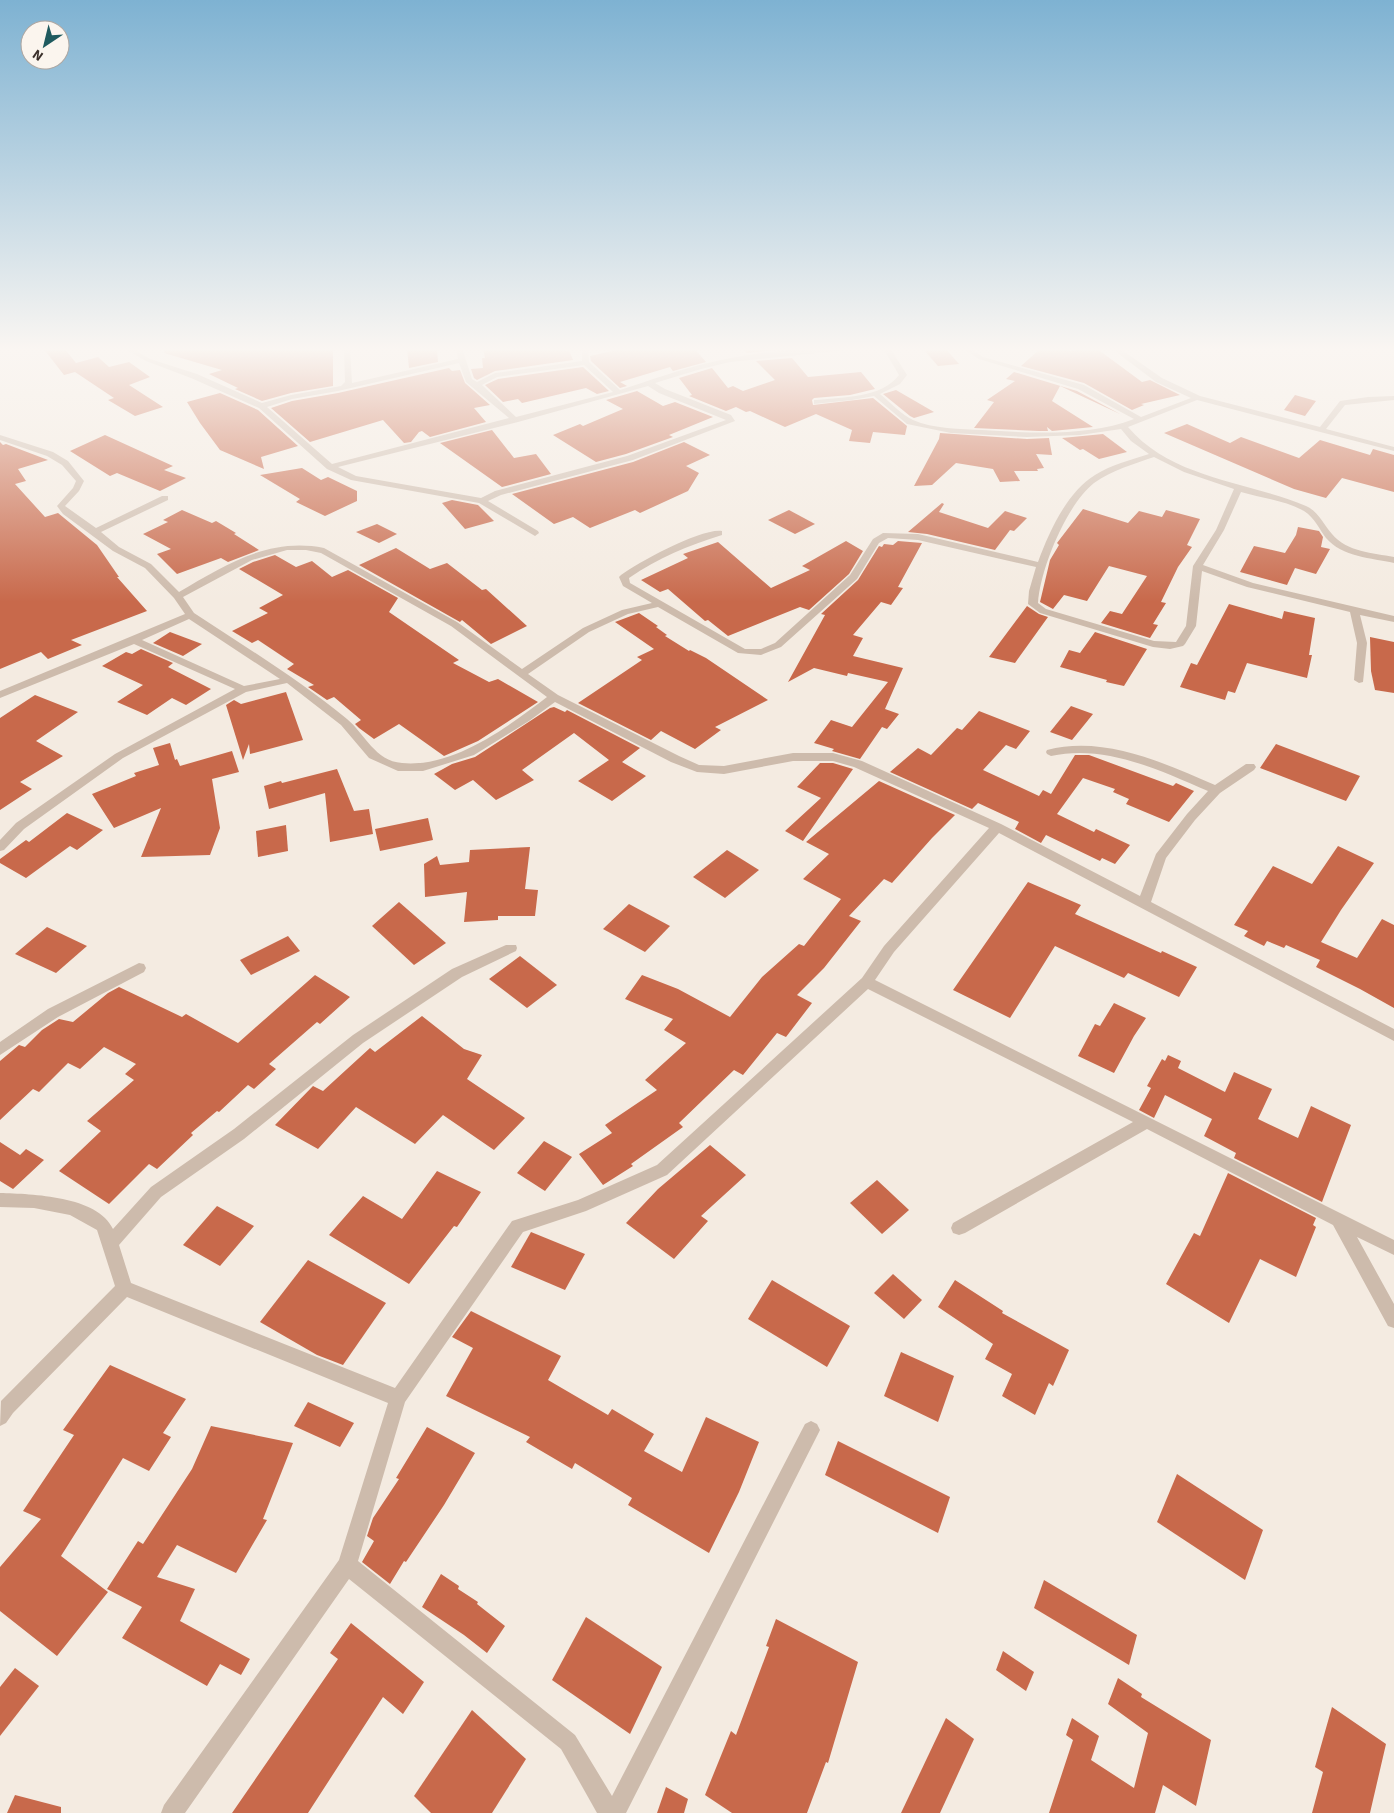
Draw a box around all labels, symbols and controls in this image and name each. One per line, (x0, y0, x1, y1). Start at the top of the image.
north arrow (20, 20, 70, 70)
text: N (29, 44, 48, 66)

